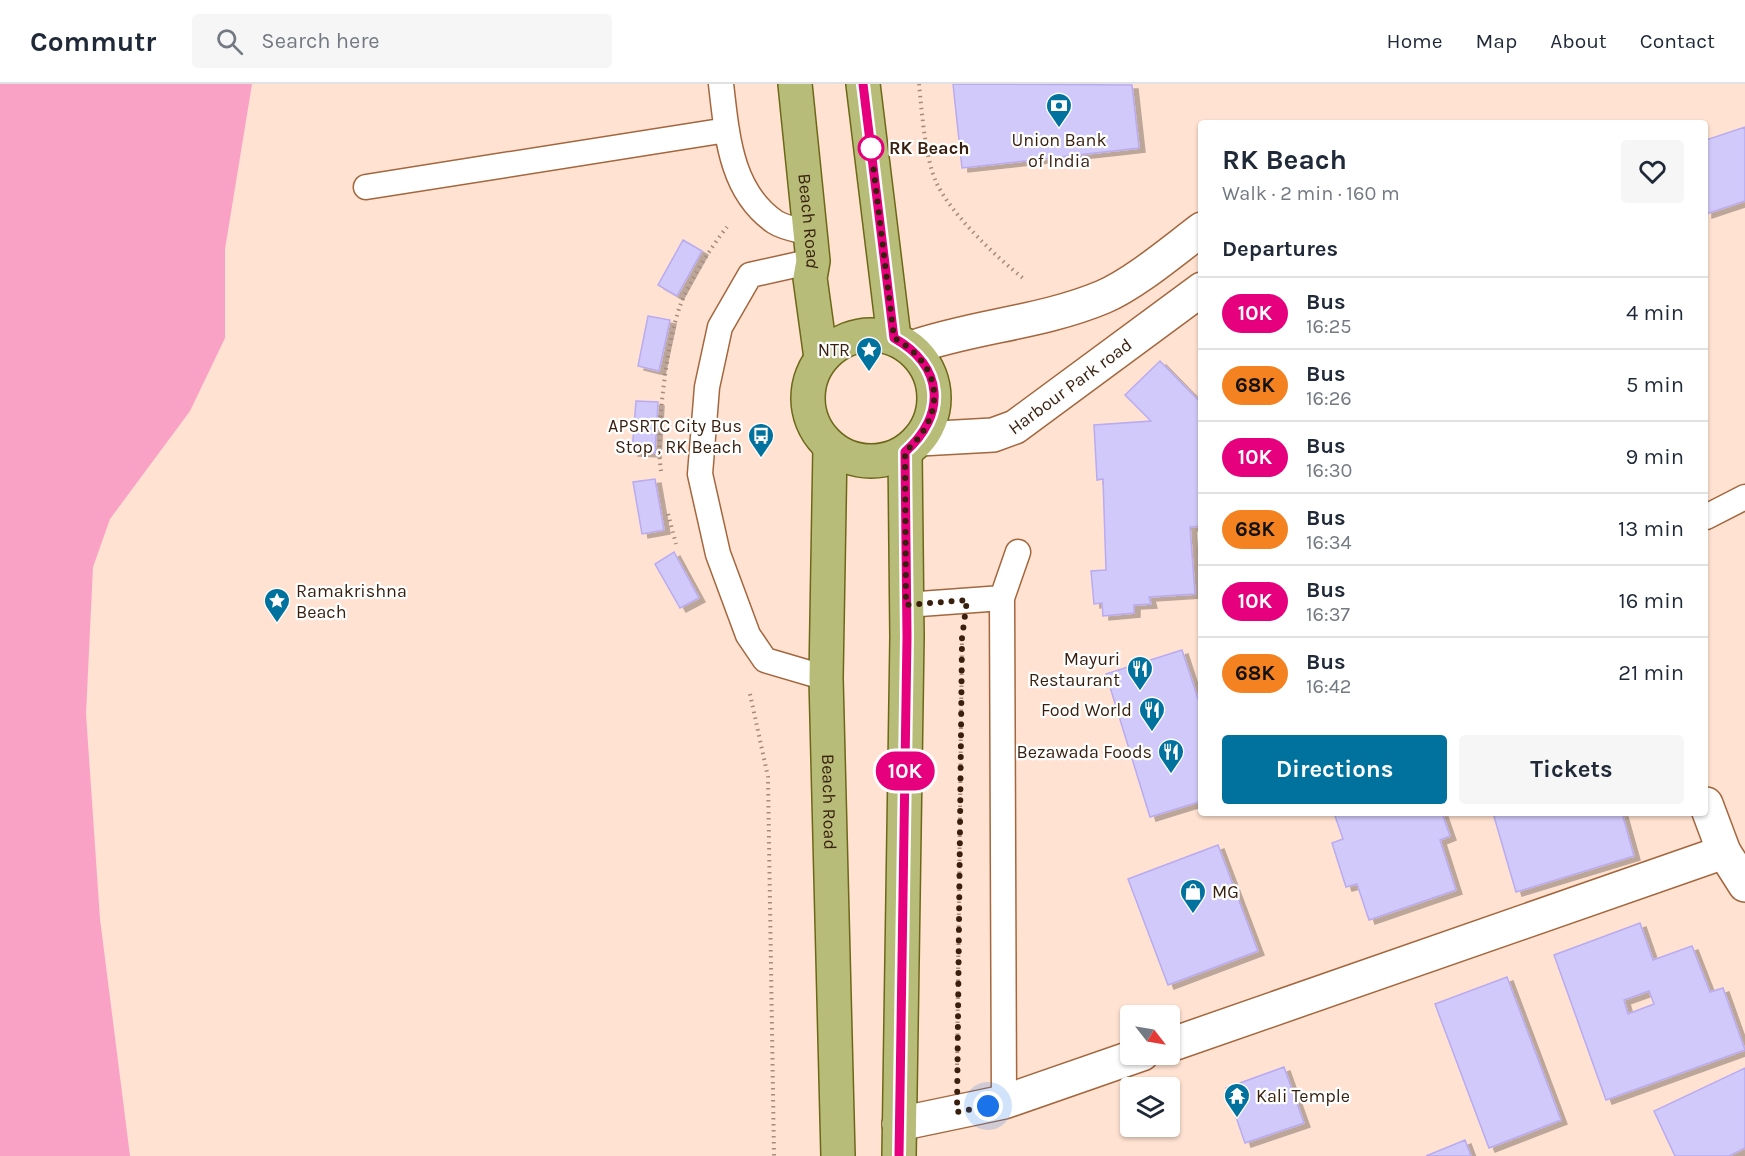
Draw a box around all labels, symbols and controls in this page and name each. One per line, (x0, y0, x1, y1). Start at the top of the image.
search box (192, 14, 612, 68)
text: Commutr (30, 25, 156, 58)
icon: search (213, 25, 246, 58)
text: Search here (261, 28, 380, 54)
text: Home (1387, 29, 1443, 53)
text: Map (1476, 29, 1517, 53)
text: About (1550, 29, 1607, 53)
text: Contact (1640, 29, 1715, 53)
bank icon: Union Bank of India (1044, 91, 1074, 129)
place label: Union Bank of India (1011, 129, 1107, 172)
marker: RK Beach (858, 135, 884, 161)
place label: RK Beach (889, 137, 969, 159)
button: heart (1621, 140, 1684, 203)
text: RK Beach (1222, 143, 1347, 176)
street label: Beach Road (793, 172, 824, 271)
text: Walk · 2 min · 160 m (1222, 182, 1400, 205)
text: Departures (1222, 236, 1338, 262)
text: Bus (1306, 289, 1346, 315)
text: 4 min (1626, 300, 1684, 326)
text: 10K (1238, 301, 1272, 325)
text: 16:25 (1306, 315, 1352, 338)
street label: Harbour Park road (1004, 333, 1136, 439)
place icon: NTR (854, 335, 884, 373)
place label: NTR (818, 339, 850, 361)
text: Bus (1306, 361, 1346, 387)
text: 5 min (1626, 372, 1684, 398)
text: 68K (1235, 373, 1275, 397)
text: 16:26 (1306, 387, 1352, 410)
place label: APSRTC City Bus Stop , RK Beach (608, 415, 742, 458)
bus stop icon: APSRTC City Bus Stop , RK Beach (746, 421, 776, 459)
text: Bus (1306, 433, 1346, 459)
text: 9 min (1626, 444, 1684, 470)
text: 10K (1238, 445, 1272, 469)
text: 16:30 (1306, 459, 1352, 482)
text: Bus (1306, 505, 1346, 531)
text: 13 min (1618, 516, 1684, 542)
text: 68K (1235, 517, 1275, 541)
text: 16:34 (1306, 531, 1352, 554)
text: Bus (1306, 577, 1346, 603)
place label: Ramakrishna Beach (296, 580, 407, 623)
place icon: Ramakrishna Beach (262, 586, 292, 624)
text: 16 min (1618, 588, 1684, 614)
text: 10K (1238, 589, 1272, 613)
text: 16:37 (1306, 603, 1350, 626)
place label: Mayuri Restaurant (1029, 648, 1120, 691)
text: Bus (1306, 649, 1346, 675)
restaurant icon: Mayuri Restaurant (1125, 654, 1155, 692)
text: 21 min (1618, 660, 1684, 686)
text: 68K (1235, 661, 1275, 685)
text: 16:42 (1306, 675, 1351, 698)
restaurant icon: Food World (1137, 695, 1167, 733)
place label: Food World (1041, 699, 1132, 721)
button: Directions (1222, 735, 1447, 804)
button: Tickets (1459, 735, 1684, 804)
restaurant icon: Bezawada Foods (1156, 737, 1186, 775)
place label: Bezawada Foods (1017, 741, 1152, 763)
line badge: 10K (870, 752, 940, 790)
street label: Beach Road (817, 754, 841, 850)
text: 10K (888, 759, 922, 783)
shop icon: MG (1178, 877, 1208, 915)
place label: MG (1212, 881, 1239, 903)
north arrow (1120, 1005, 1180, 1065)
map controls (1120, 1005, 1180, 1137)
button: layers (1120, 1077, 1180, 1137)
temple icon: Kali Temple (1222, 1081, 1252, 1119)
place label: Kali Temple (1256, 1085, 1350, 1107)
your location (973, 1091, 1003, 1121)

